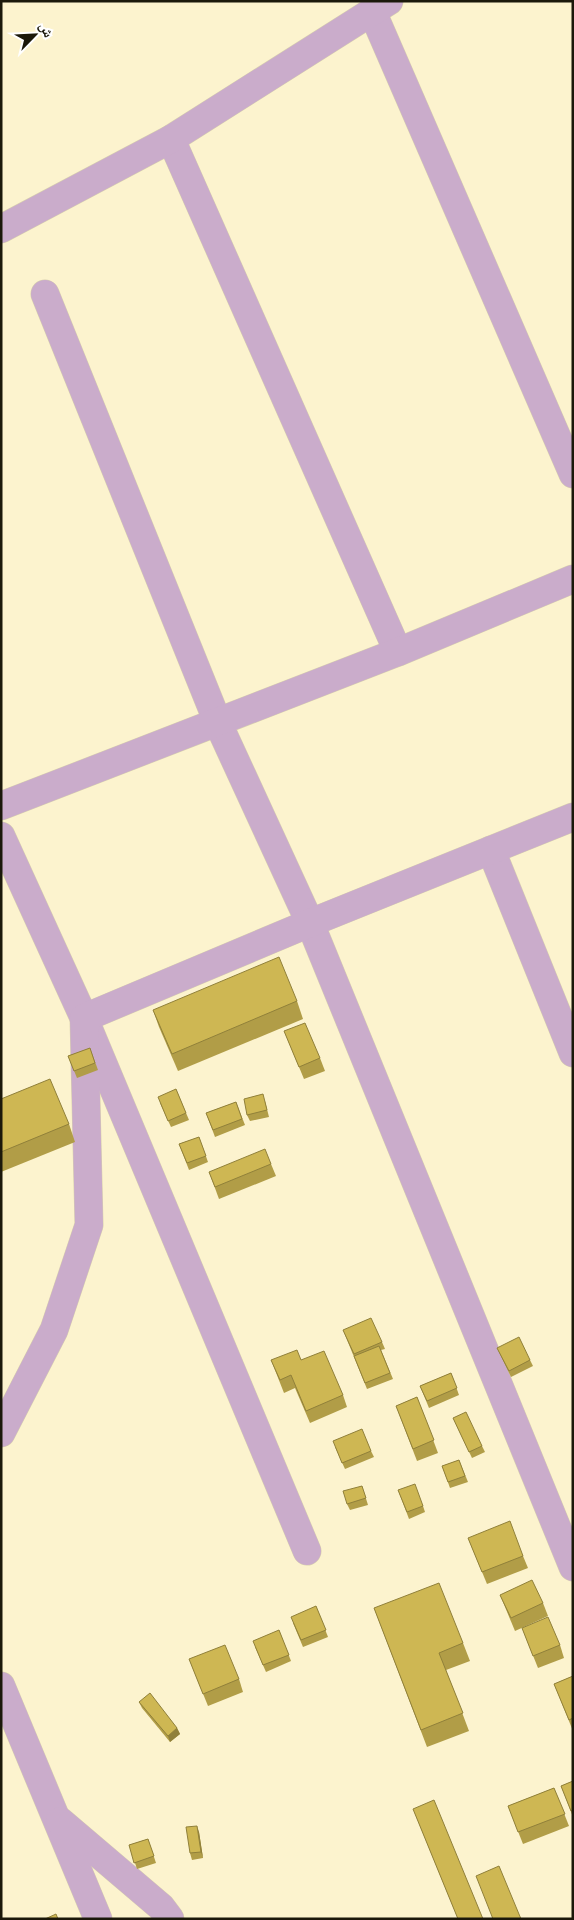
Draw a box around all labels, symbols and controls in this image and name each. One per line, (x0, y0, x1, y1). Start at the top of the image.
north arrow (10, 10, 60, 60)
text: ش (35, 19, 59, 41)

